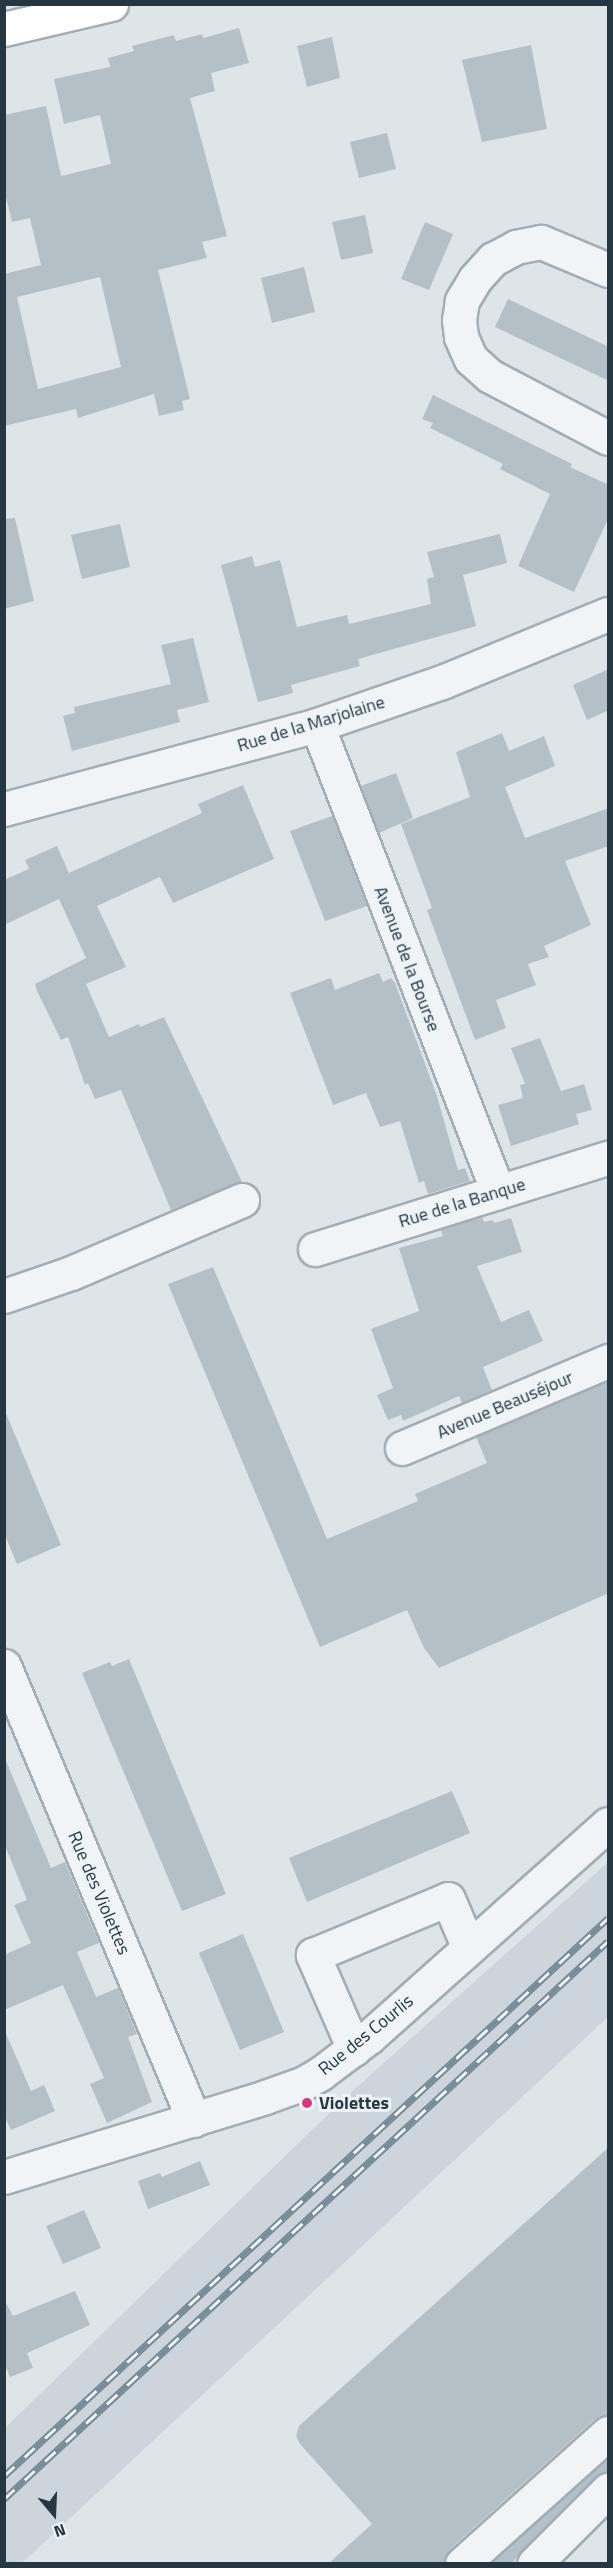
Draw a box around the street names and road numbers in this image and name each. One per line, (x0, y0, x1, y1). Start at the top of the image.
street label: Rue de la Marjolaine (235, 691, 387, 757)
street label: Avenue de la Bourse (369, 883, 445, 1035)
street label: Rue de la Banque (396, 1173, 528, 1233)
street label: Avenue Beauséjour (434, 1367, 576, 1443)
street label: Rue des Violettes (63, 1828, 135, 1958)
street label: Rue des Courlis (314, 1990, 418, 2080)

